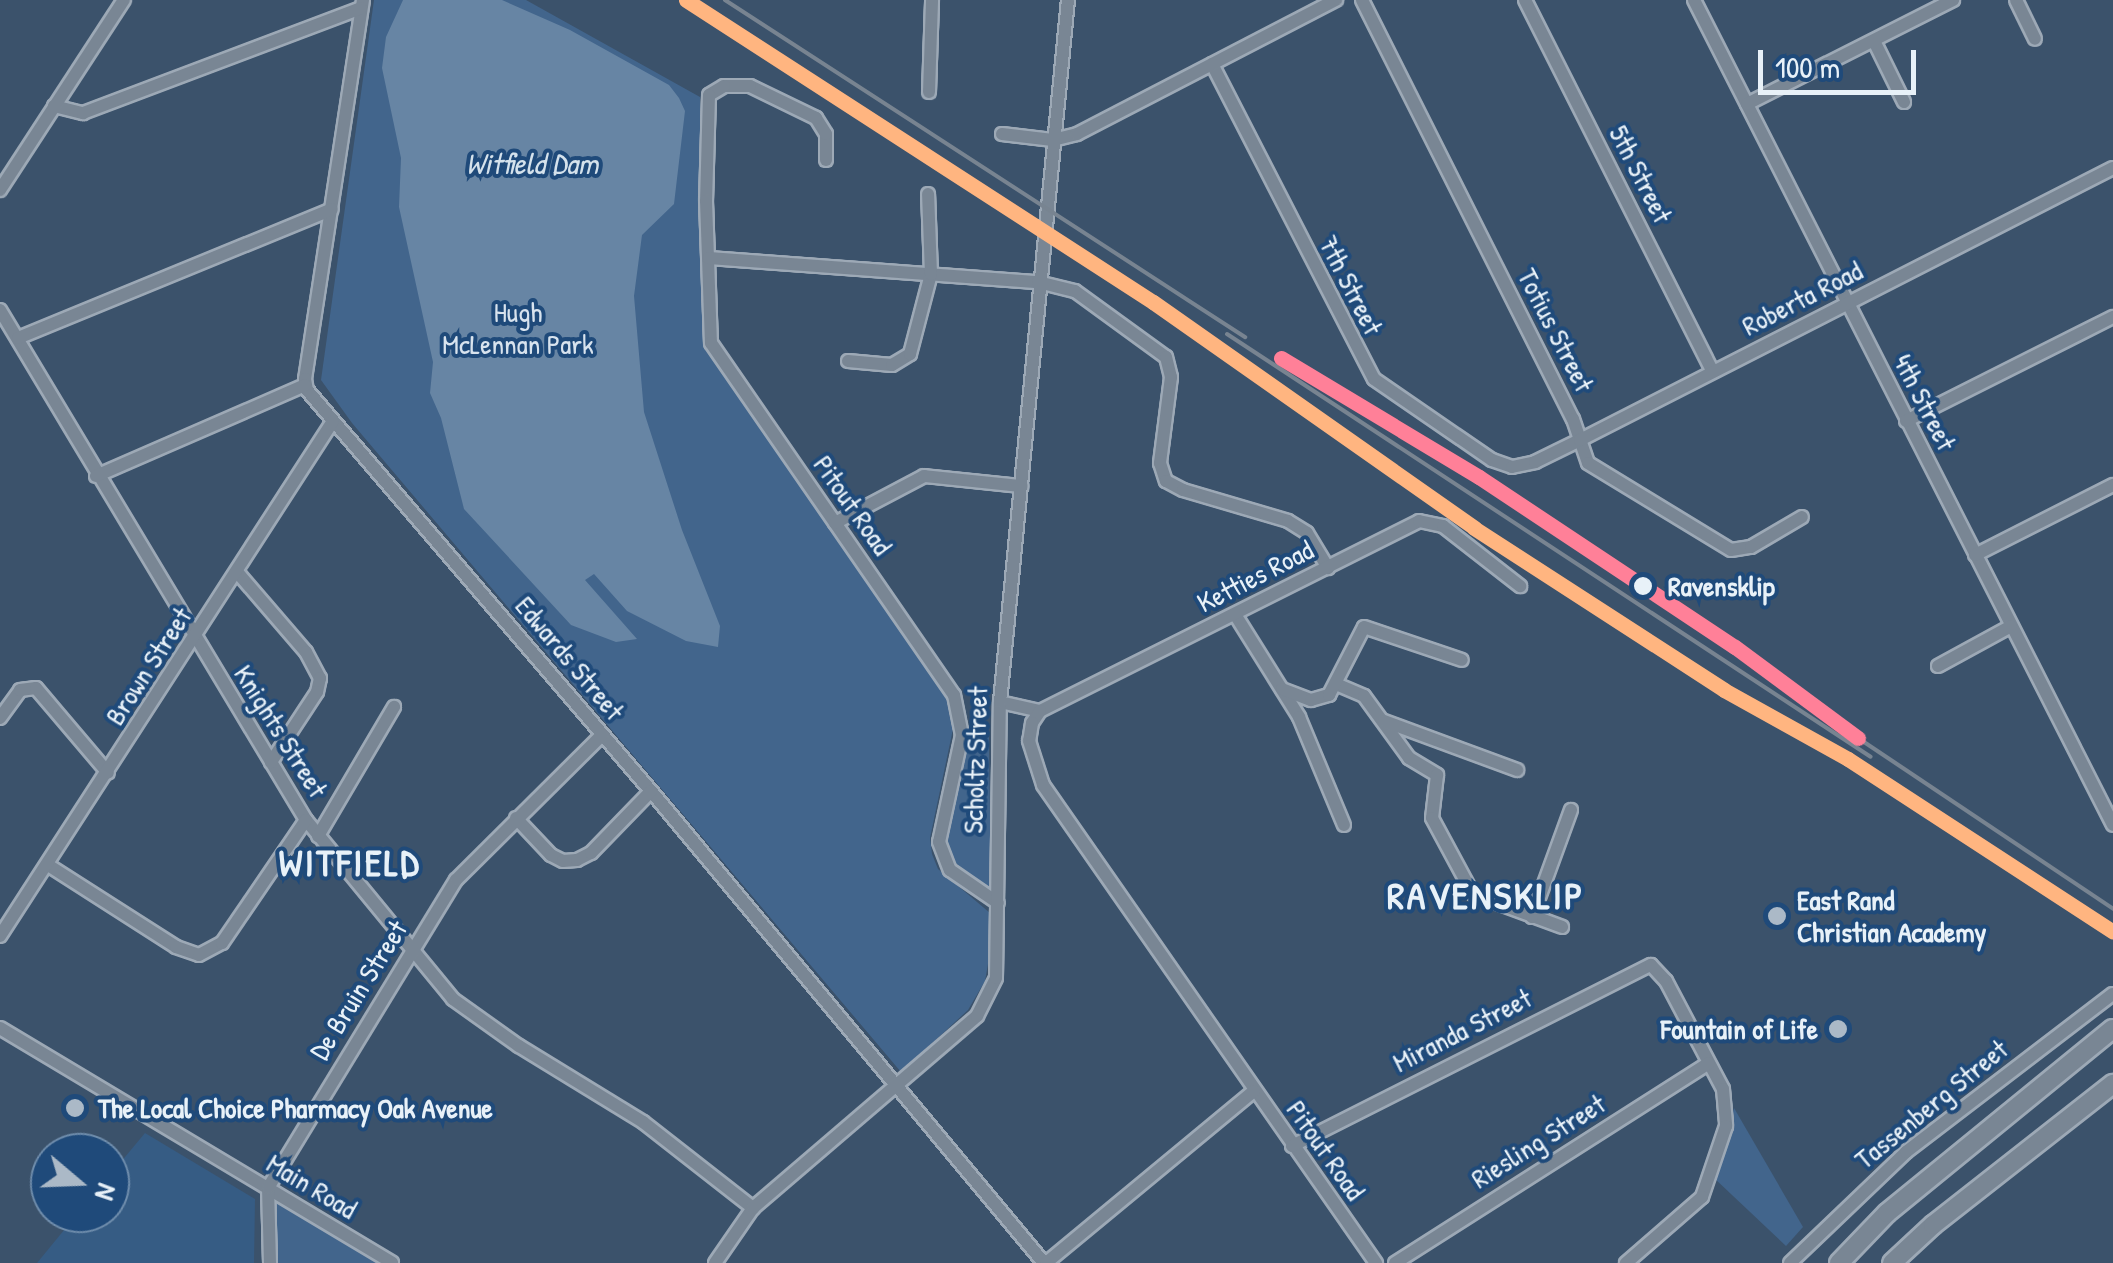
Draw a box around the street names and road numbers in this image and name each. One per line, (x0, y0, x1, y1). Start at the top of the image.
street label: 5th Street (1602, 120, 1680, 228)
street label: 7th Street (1312, 230, 1390, 340)
street label: Roberta Road (1736, 253, 1868, 343)
street label: Totius Street (1511, 263, 1601, 397)
street label: 4th Street (1887, 348, 1963, 456)
street label: Pitout Road (807, 449, 899, 561)
street label: Ketties Road (1191, 533, 1319, 619)
street label: Edwards Street (508, 589, 632, 727)
street label: Brown Street (98, 601, 198, 731)
street label: Knights Street (227, 659, 335, 803)
street label: Scholtz Street (956, 686, 994, 834)
street label: De Bruin Street (302, 914, 414, 1066)
street label: Miranda Street (1387, 981, 1537, 1079)
street label: Tassenberg Street (1848, 1032, 2014, 1176)
street label: Riesling Street (1465, 1087, 1611, 1195)
street label: Pitout Road (1280, 1094, 1372, 1206)
street label: Main Road (261, 1146, 363, 1226)

